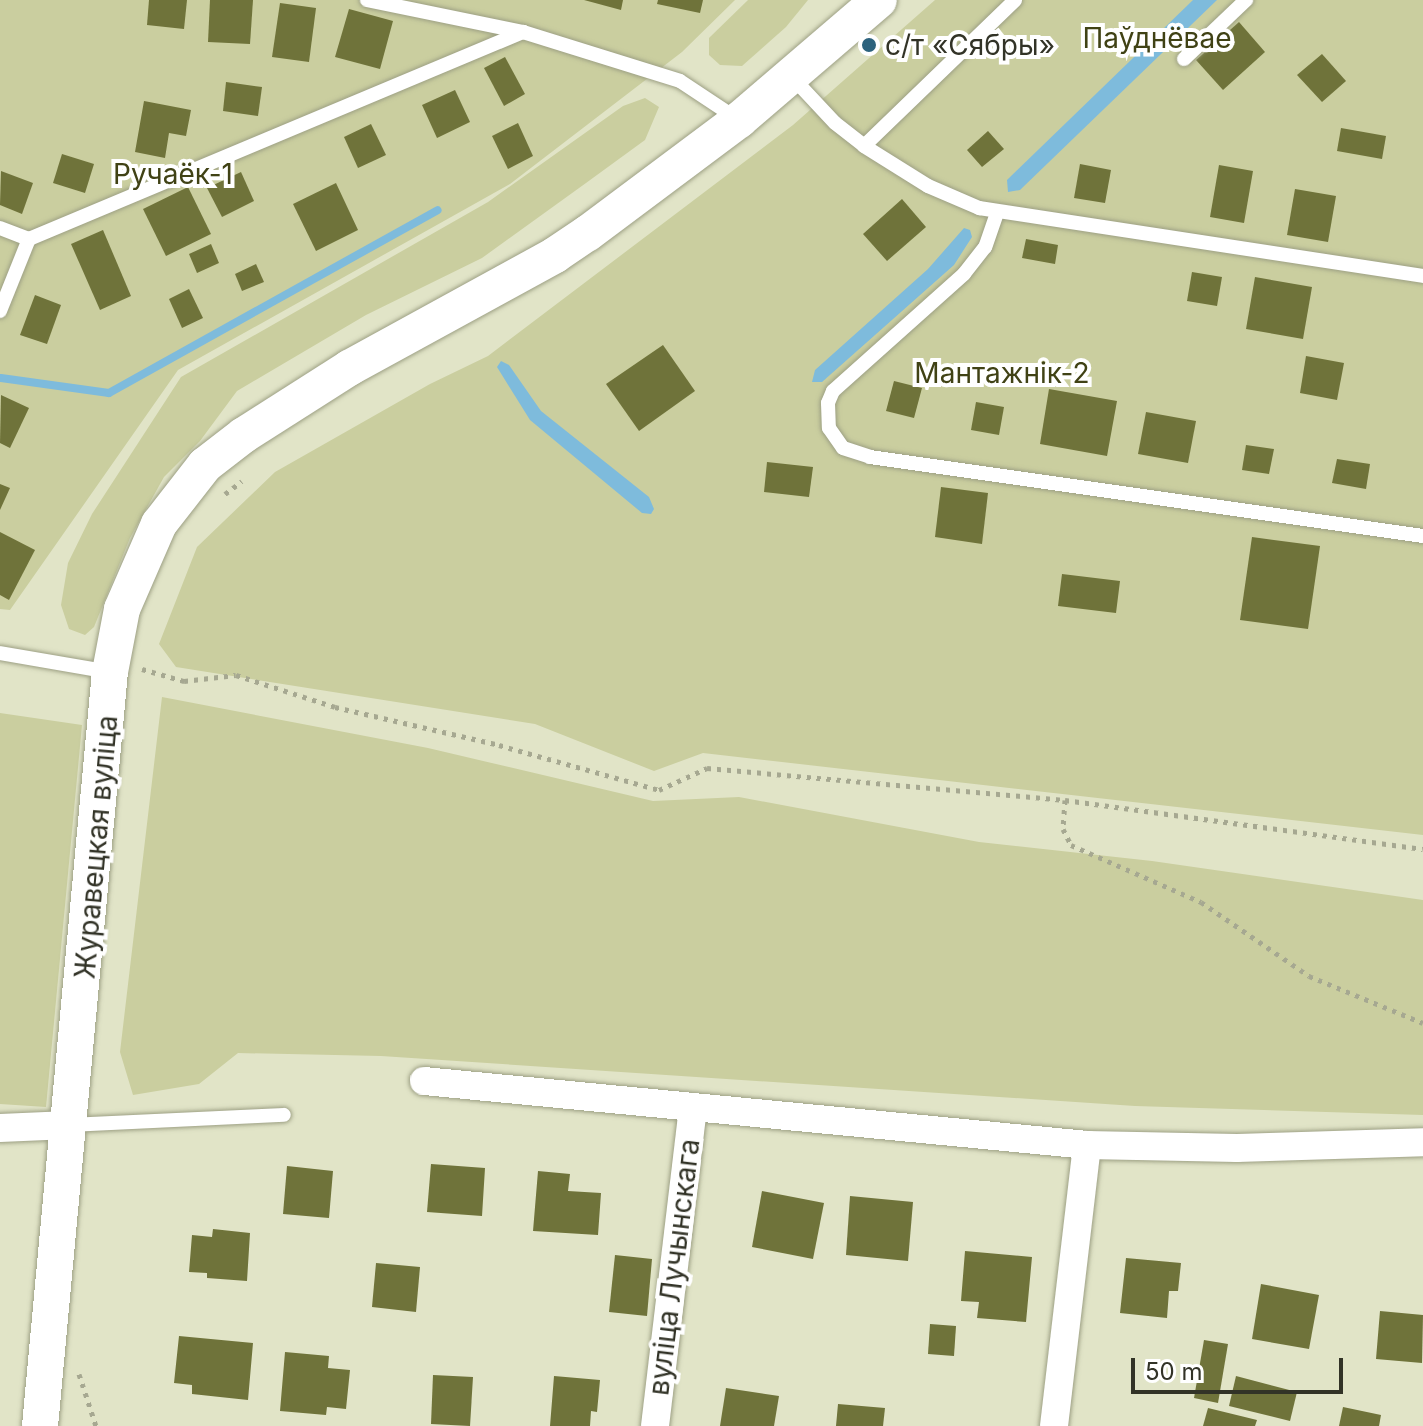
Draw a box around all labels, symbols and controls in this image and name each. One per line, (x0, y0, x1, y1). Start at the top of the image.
park label: Паўднёвае (1083, 21, 1231, 55)
place label: с/т «Сябры» (885, 28, 1055, 62)
marker: с/т «Сябры» (860, 36, 878, 54)
park label: Ручаёк-1 (113, 157, 233, 191)
park label: Мантажнік-2 (914, 356, 1090, 390)
street label: Журавецкая вуліца (68, 714, 124, 980)
street label: вуліца Лучынскага (642, 1137, 706, 1397)
scale bar (1135, 1342, 1347, 1392)
text: 50 m (1145, 1357, 1203, 1386)

